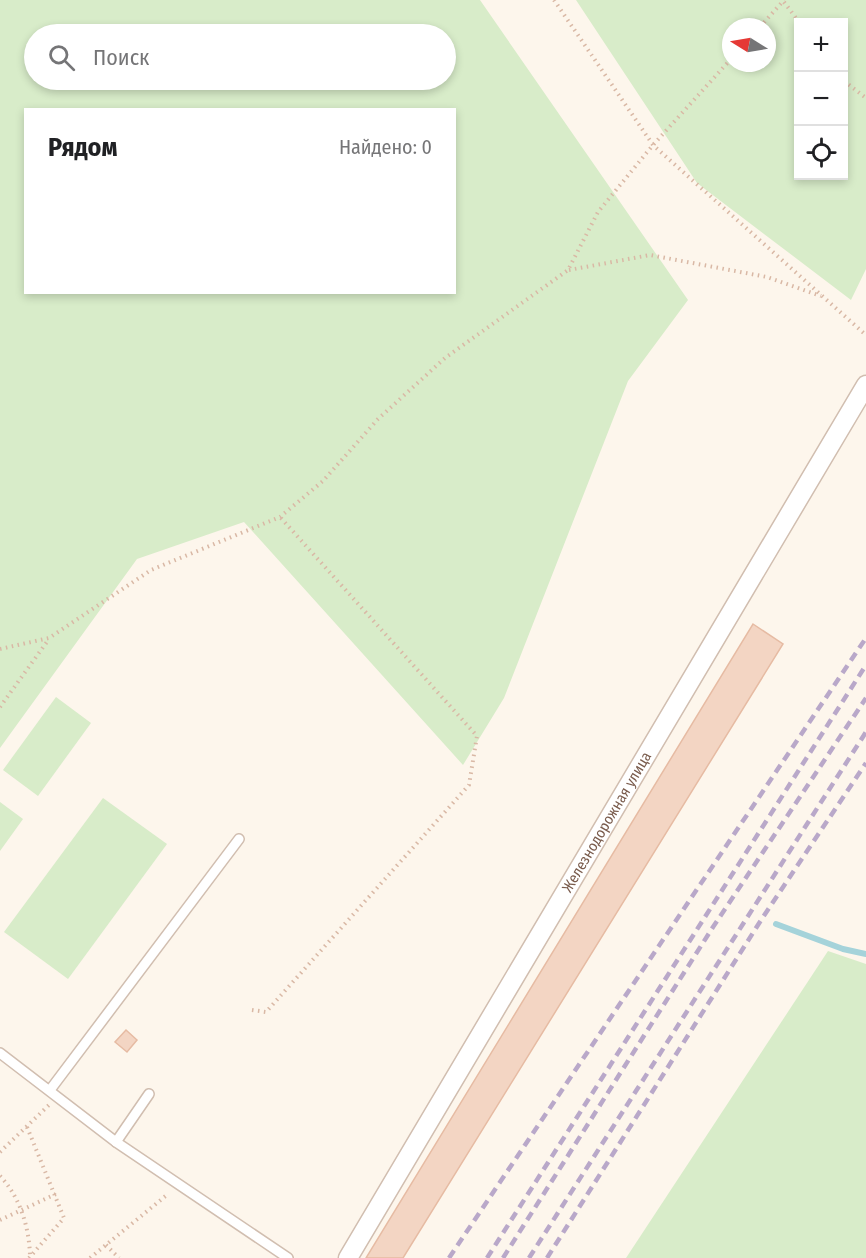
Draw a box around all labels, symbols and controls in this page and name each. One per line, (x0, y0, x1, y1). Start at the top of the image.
north arrow (722, 18, 776, 72)
map controls (794, 18, 848, 180)
button: + (794, 18, 848, 72)
search box (24, 24, 456, 90)
icon: search (45, 41, 78, 74)
text: Поиск (93, 44, 149, 71)
button: − (794, 72, 848, 126)
button: locate (794, 126, 848, 180)
text: Рядом (48, 132, 117, 163)
text: Найдено: 0 (339, 135, 432, 159)
street label: Железнодорожная улица (558, 749, 655, 895)

